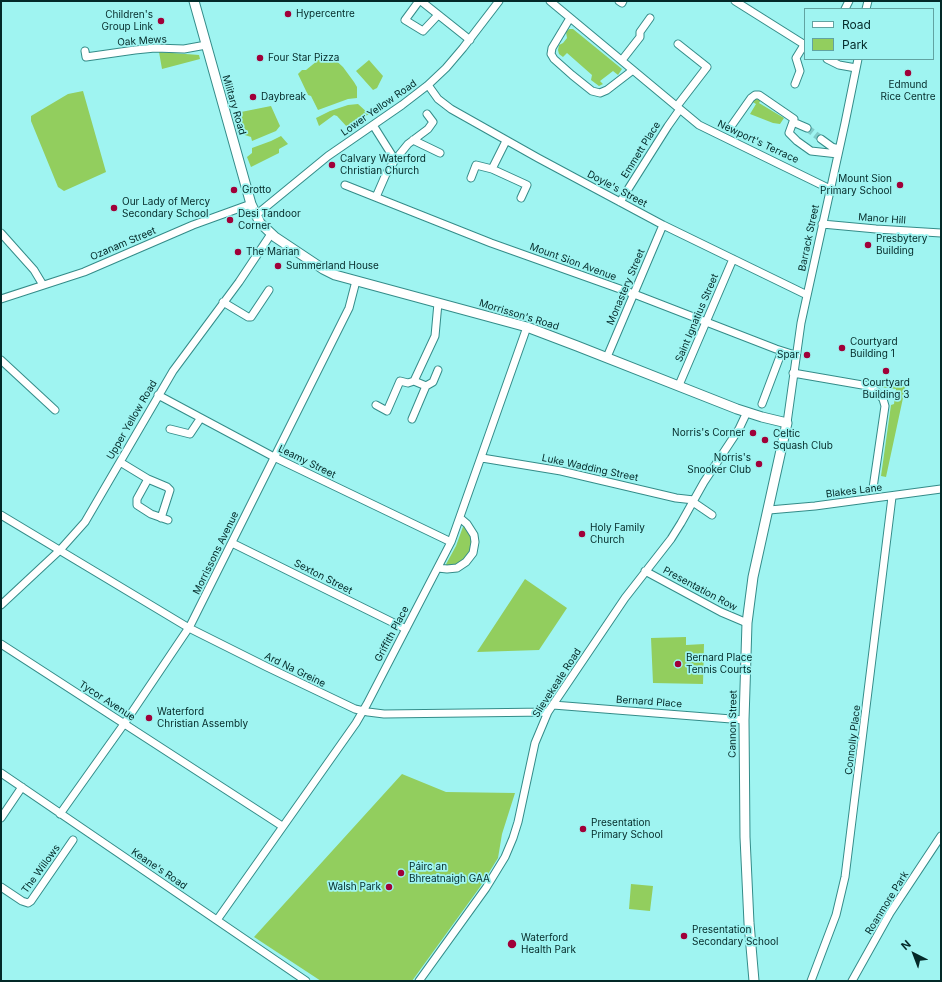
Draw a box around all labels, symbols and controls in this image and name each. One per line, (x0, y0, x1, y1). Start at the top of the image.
place label: Hypercentre (296, 8, 355, 20)
legend (804, 8, 934, 60)
place label: Children's Group Link (102, 9, 153, 32)
marker: Hypercentre (283, 9, 293, 19)
marker: Children's Group Link (156, 16, 166, 26)
text: Road (842, 17, 871, 32)
street label: Oak Mews (117, 33, 167, 49)
text: Park (842, 37, 868, 52)
place label: Four Star Pizza (268, 52, 339, 64)
marker: Four Star Pizza (255, 53, 265, 63)
marker: Edmund Rice Centre (903, 68, 913, 78)
street label: Military Road (220, 74, 248, 136)
street label: Lower Yellow Road (339, 77, 419, 139)
place label: Edmund Rice Centre (881, 79, 935, 102)
place label: Daybreak (261, 91, 306, 103)
marker: Daybreak (248, 92, 258, 102)
street label: Newport's Terrace (716, 118, 800, 166)
street label: Emmett Place (619, 119, 663, 181)
place label: Calvary Waterford Christian Church (340, 153, 426, 176)
marker: Calvary Waterford Christian Church (327, 160, 337, 170)
street label: Doyle's Street (585, 168, 649, 210)
place label: Mount Sion Primary School (820, 173, 892, 196)
marker: Mount Sion Primary School (895, 180, 905, 190)
place label: Grotto (242, 184, 271, 196)
marker: Grotto (229, 185, 239, 195)
place label: Our Lady of Mercy Secondary School (122, 196, 210, 220)
marker: Our Lady of Mercy Secondary School (109, 203, 119, 213)
street label: Barrack Street (796, 204, 822, 272)
place label: Desi Tandoor Corner (238, 208, 301, 232)
street label: Manor Hill (858, 211, 906, 227)
marker: Desi Tandoor Corner (225, 215, 235, 225)
street label: Ozanam Street (88, 225, 158, 263)
place label: Presbytery Building (876, 233, 927, 256)
marker: Presbytery Building (863, 240, 873, 250)
street label: Mount Sion Avenue (528, 241, 618, 283)
place label: The Marian (246, 246, 300, 258)
marker: The Marian (233, 247, 243, 257)
street label: Monastery Street (605, 247, 647, 327)
place label: Summerland House (286, 260, 379, 272)
marker: Summerland House (273, 261, 283, 271)
street label: Saint Ignatius Street (673, 272, 721, 364)
street label: Morrisson's Road (478, 297, 560, 333)
place label: Courtyard Building 1 (850, 336, 898, 360)
marker: Courtyard Building 1 (837, 343, 847, 353)
place label: Spar (777, 349, 799, 361)
marker: Spar (802, 350, 812, 360)
marker: Courtyard Building 3 (881, 366, 891, 376)
place label: Courtyard Building 3 (862, 377, 910, 400)
street label: Upper Yellow Road (104, 378, 160, 462)
place label: Norris's Corner (672, 427, 745, 439)
marker: Norris's Corner (748, 428, 758, 438)
place label: Celtic Squash Club (773, 428, 833, 452)
marker: Celtic Squash Club (760, 435, 770, 445)
street label: Leamy Street (276, 443, 338, 481)
street label: Luke Wadding Street (541, 452, 639, 484)
place label: Norris's Snooker Club (687, 452, 751, 476)
marker: Norris's Snooker Club (754, 459, 764, 469)
street label: Blakes Lane (825, 482, 883, 500)
street label: Morrissons Avenue (191, 509, 241, 597)
place label: Holy Family Church (590, 522, 645, 546)
marker: Holy Family Church (577, 529, 587, 539)
street label: Sexton Street (292, 557, 354, 597)
street label: Presentation Row (661, 564, 739, 614)
street label: Griffith Place (372, 604, 412, 664)
street label: Slievekeale Road (530, 646, 584, 720)
street label: Ard Na Greine (263, 650, 327, 690)
place label: Bernard Place Tennis Courts (686, 652, 752, 676)
marker: Bernard Place Tennis Courts (673, 659, 683, 669)
street label: Tycor Avenue (77, 678, 137, 724)
street label: Cannon Street (726, 690, 740, 758)
street label: Bernard Place (616, 694, 682, 710)
street label: Connolly Place (843, 704, 863, 776)
place label: Waterford Christian Assembly (157, 706, 248, 730)
marker: Waterford Christian Assembly (144, 713, 154, 723)
place label: Presentation Primary School (591, 817, 663, 840)
marker: Presentation Primary School (578, 824, 588, 834)
street label: The Willows (19, 842, 63, 896)
street label: Keane's Road (129, 846, 189, 892)
place label: Páirc an Bhreatnaigh GAA (409, 861, 490, 884)
marker: Páirc an Bhreatnaigh GAA (396, 868, 406, 878)
street label: Roanmore Park (863, 869, 911, 937)
place label: Walsh Park (328, 881, 381, 893)
marker: Walsh Park (384, 882, 394, 892)
place label: Presentation Secondary School (692, 924, 778, 948)
marker: Presentation Secondary School (679, 931, 689, 941)
place label: Waterford Health Park (521, 932, 576, 956)
north arrow (894, 934, 934, 974)
text: N (898, 937, 914, 953)
marker: Waterford Health Park (506, 938, 518, 950)

